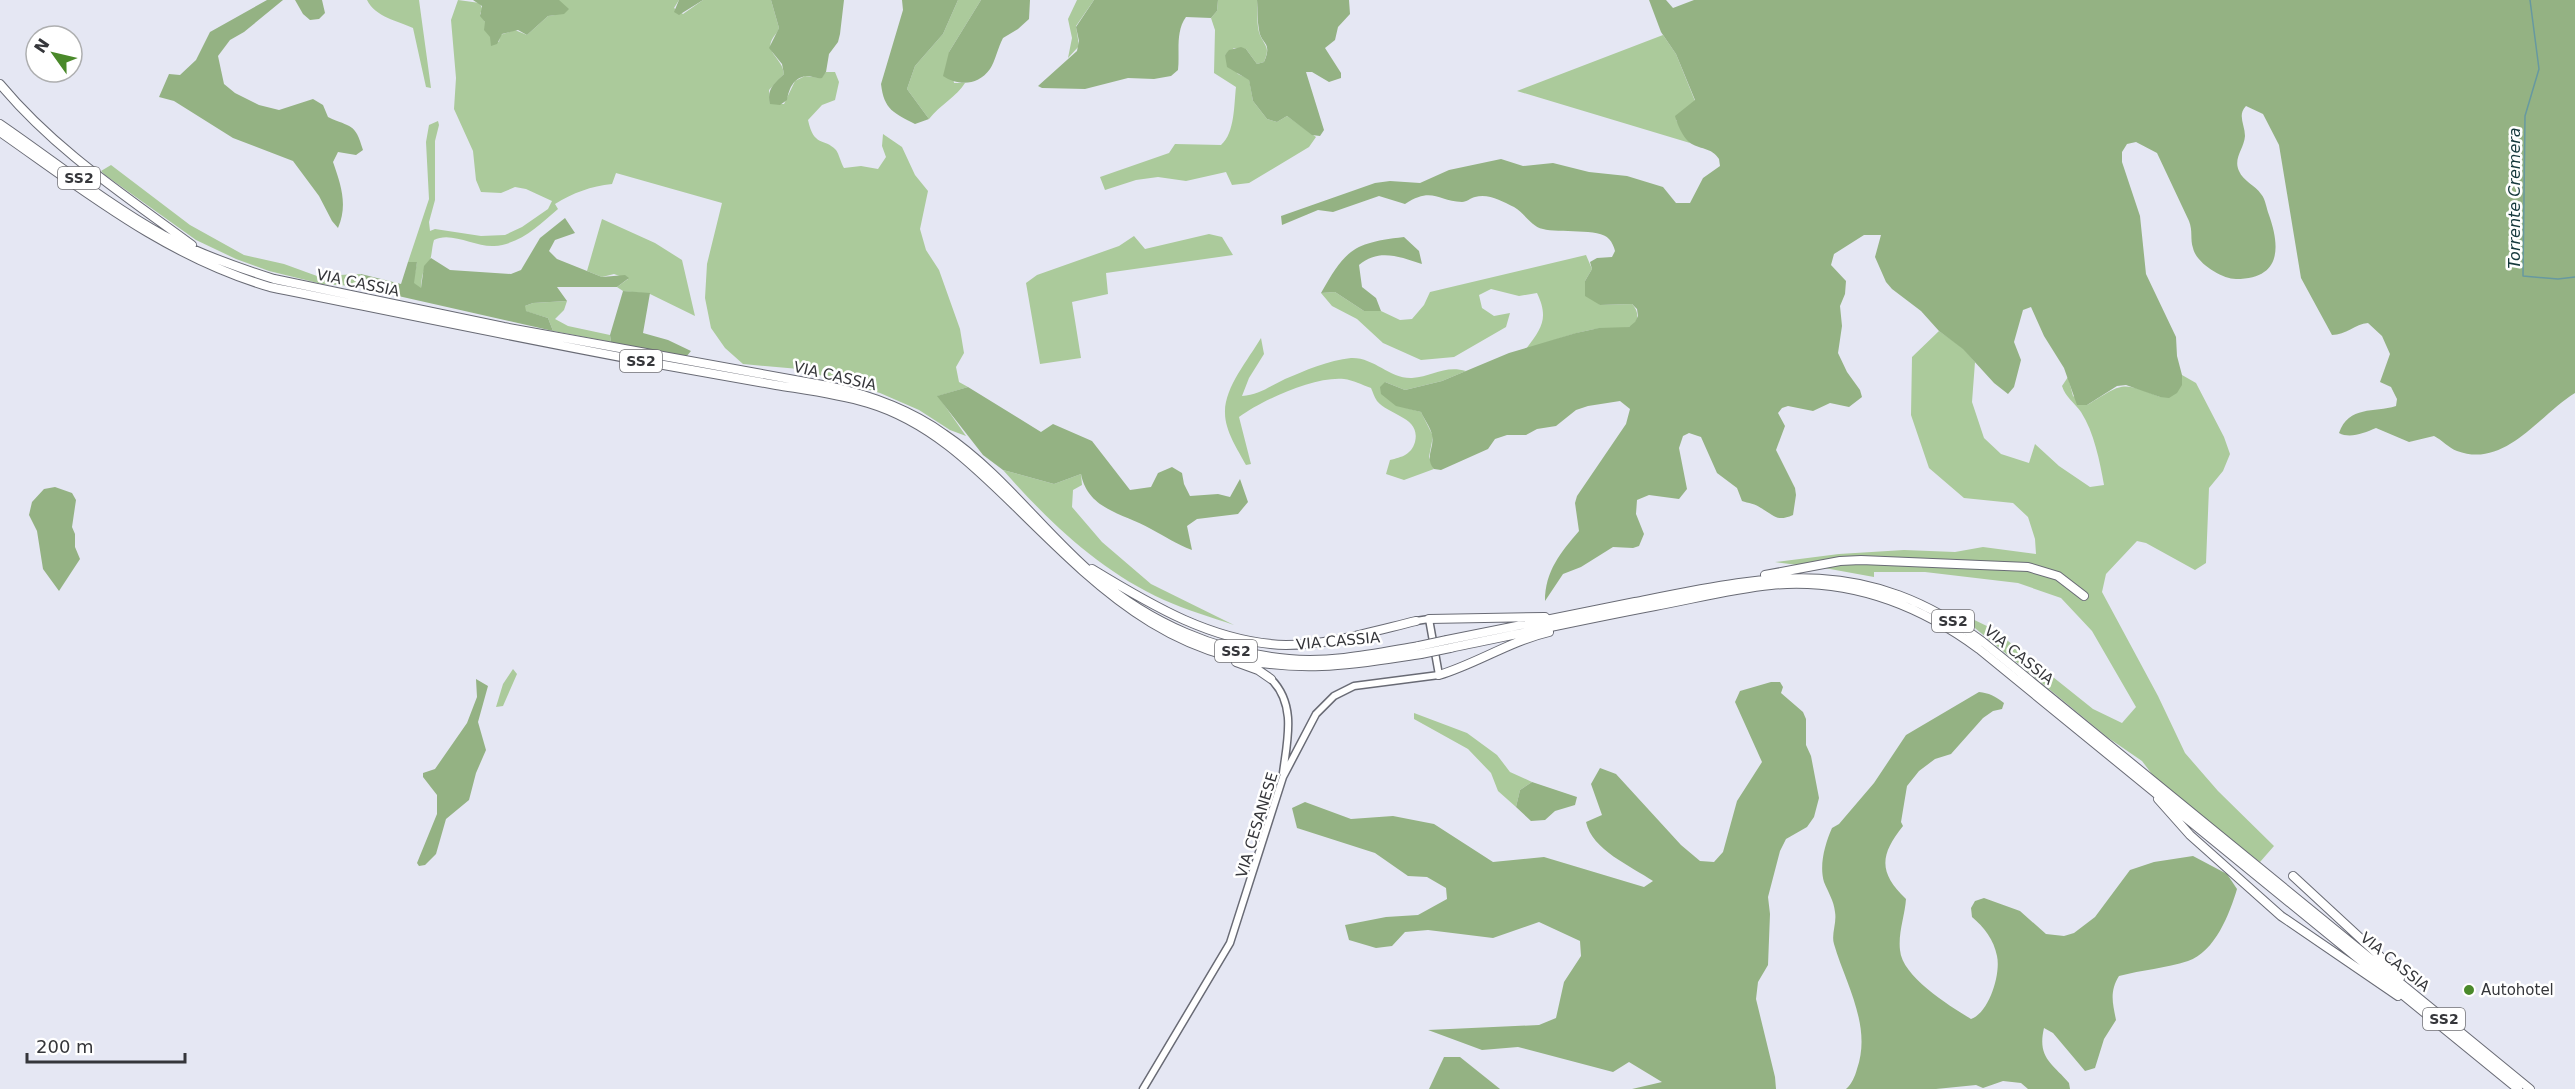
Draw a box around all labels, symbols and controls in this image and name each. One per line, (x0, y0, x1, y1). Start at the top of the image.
north arrow (24, 24, 84, 84)
text: N (30, 35, 54, 57)
water label: Torrente Cremera (2505, 127, 2524, 269)
road number: SS2 (58, 167, 100, 189)
street label: VIA CASSIA (315, 265, 402, 301)
road number: SS2 (620, 350, 662, 372)
street label: VIA CASSIA (792, 358, 879, 394)
road number: SS2 (1932, 610, 1974, 632)
street label: VIA CASSIA (1981, 622, 2058, 689)
street label: VIA CASSIA (1295, 628, 1381, 654)
road number: SS2 (1215, 640, 1257, 662)
street label: VIA CESANESE (1232, 770, 1282, 880)
street label: VIA CASSIA (2357, 929, 2434, 996)
place label: Autohotel (2481, 981, 2554, 999)
marker: Autohotel (2462, 983, 2476, 997)
road number: SS2 (2423, 1008, 2465, 1030)
scale bar (27, 1026, 184, 1064)
text: 200 m (36, 1036, 94, 1057)

